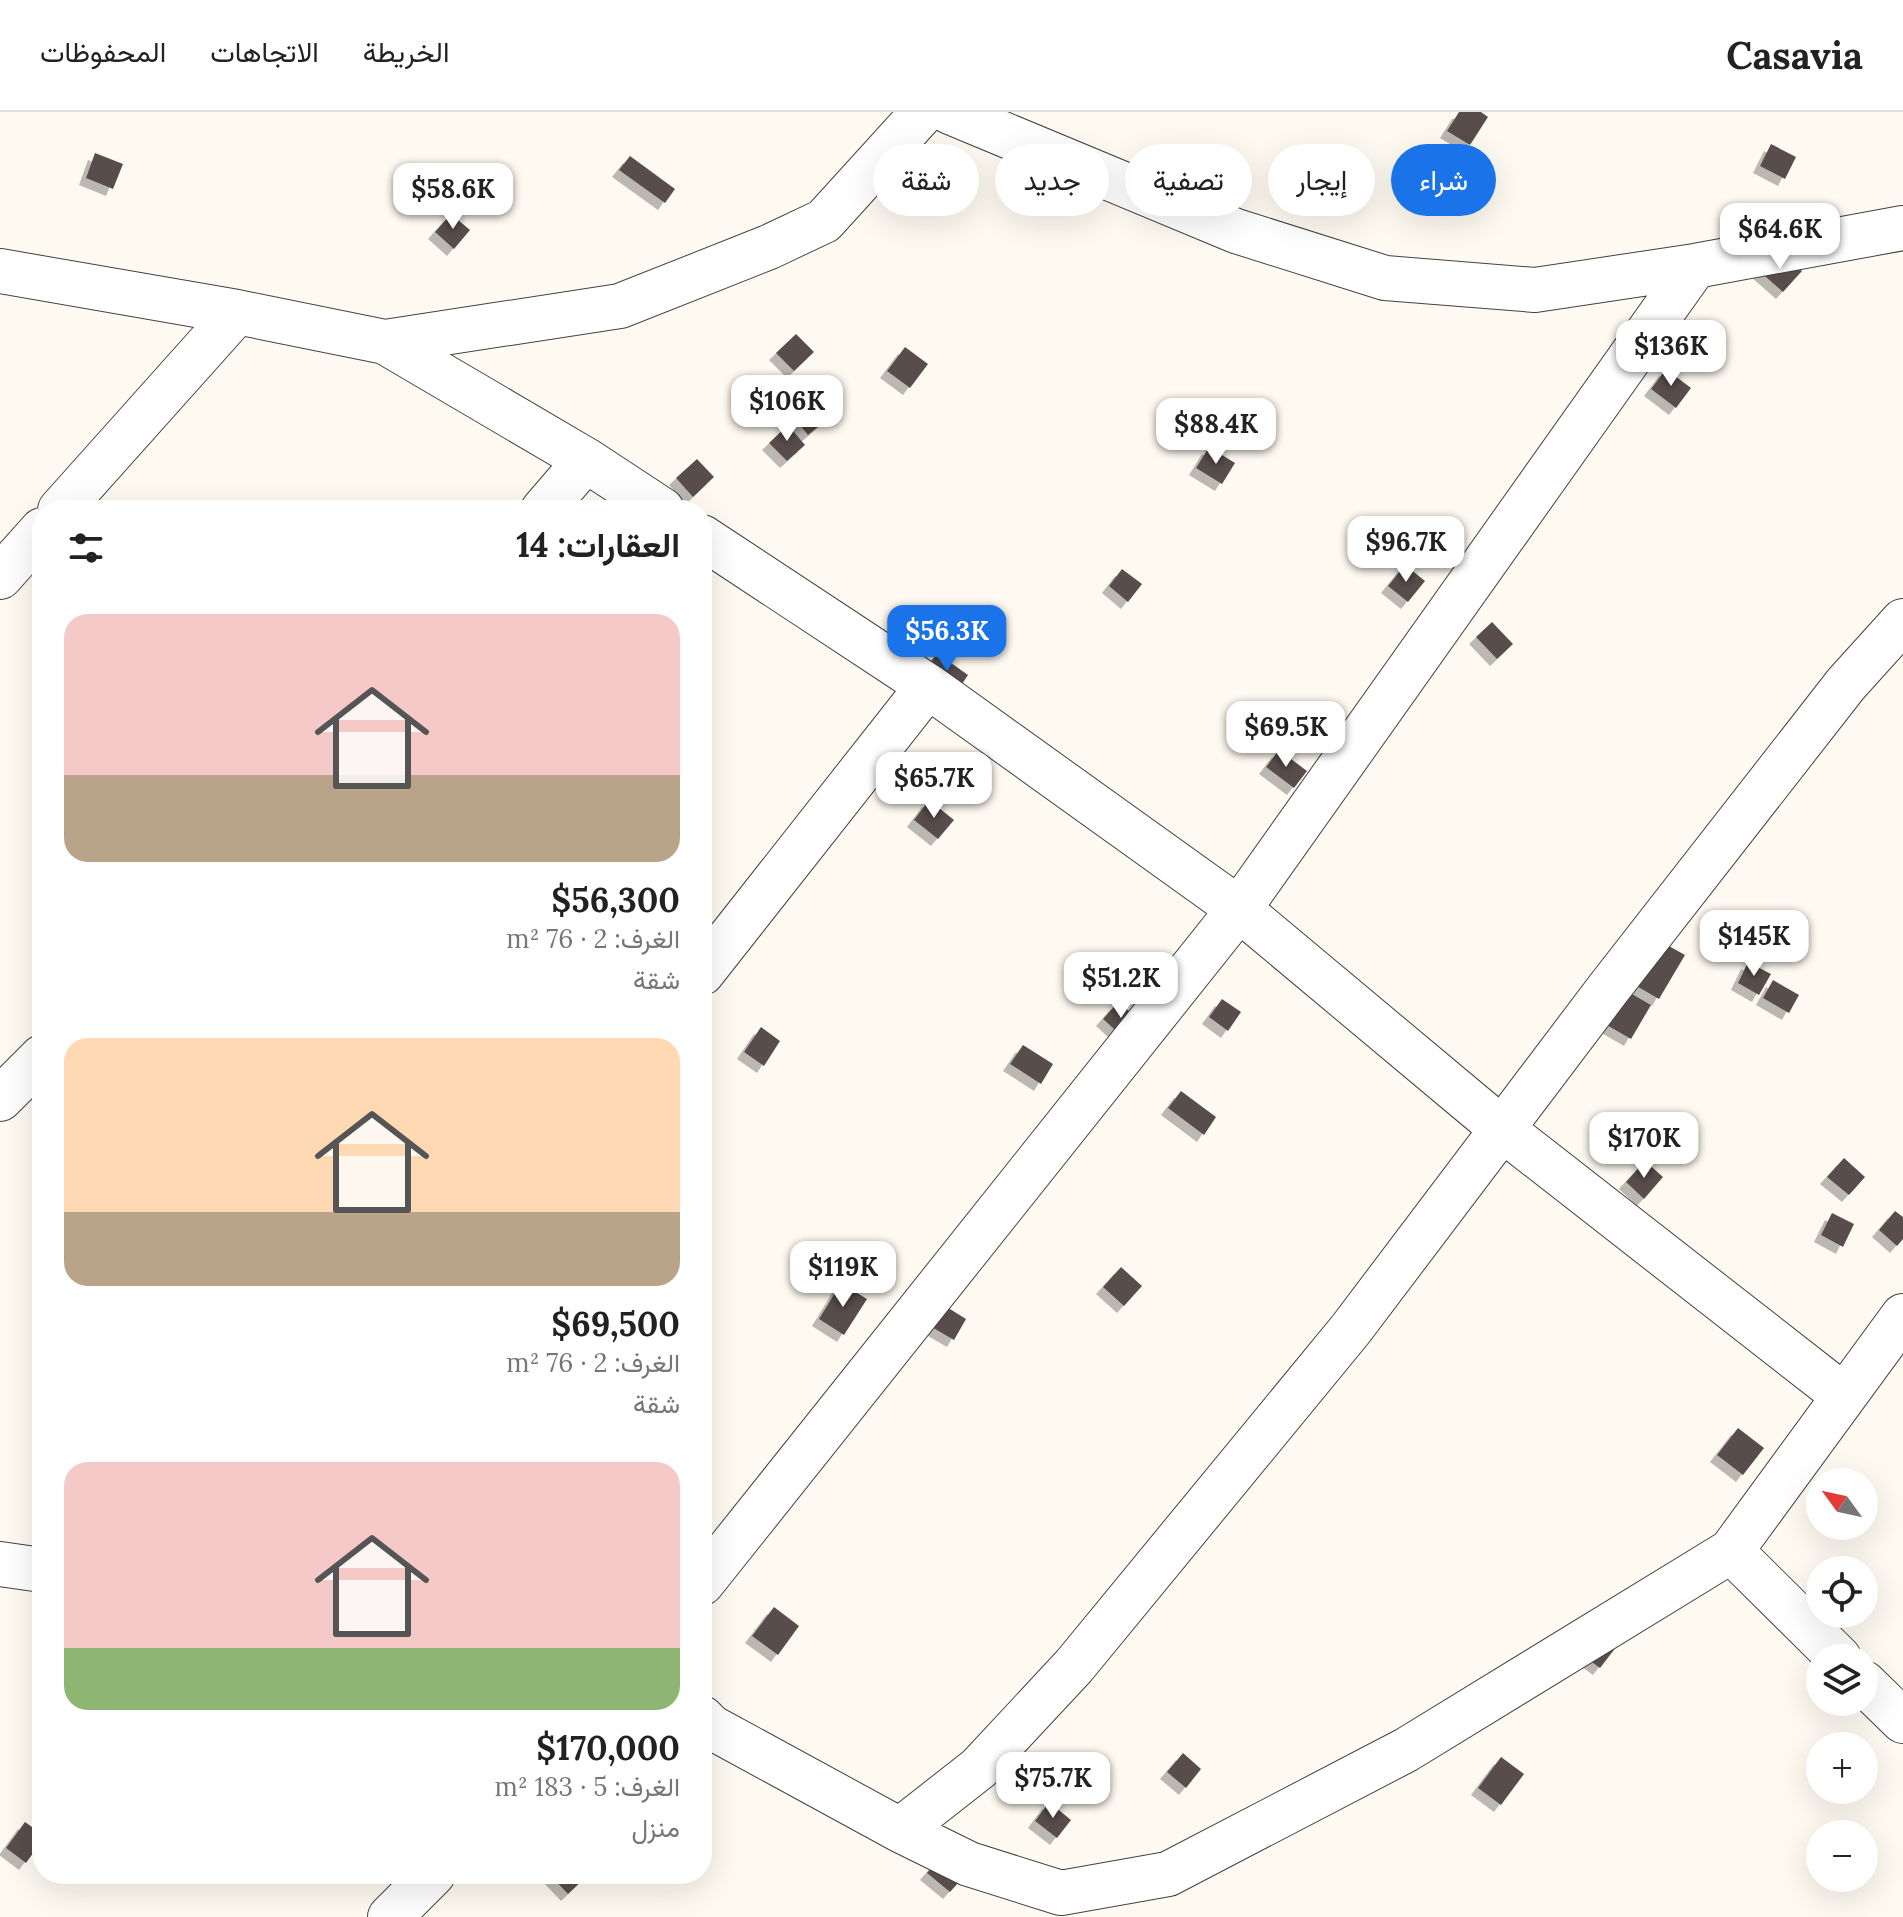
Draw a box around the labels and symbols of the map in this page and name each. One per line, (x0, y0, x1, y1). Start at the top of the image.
pin: $58.6K (388, 163, 518, 231)
pin: $64.6K (1715, 203, 1845, 271)
pin: $136K (1615, 320, 1727, 388)
pin: $106K (731, 375, 843, 443)
pin: $88.4K (1151, 398, 1281, 466)
pin: $96.7K (1341, 516, 1471, 584)
pin: $56.3K (882, 605, 1012, 673)
pin: $69.5K (1221, 701, 1351, 769)
pin: $65.7K (869, 752, 999, 820)
pin: $145K (1698, 910, 1810, 978)
pin: $51.2K (1056, 952, 1186, 1020)
pin: $170K (1588, 1112, 1700, 1180)
pin: $119K (787, 1241, 899, 1309)
north arrow (1806, 1468, 1878, 1540)
pin: $75.7K (988, 1752, 1118, 1820)

